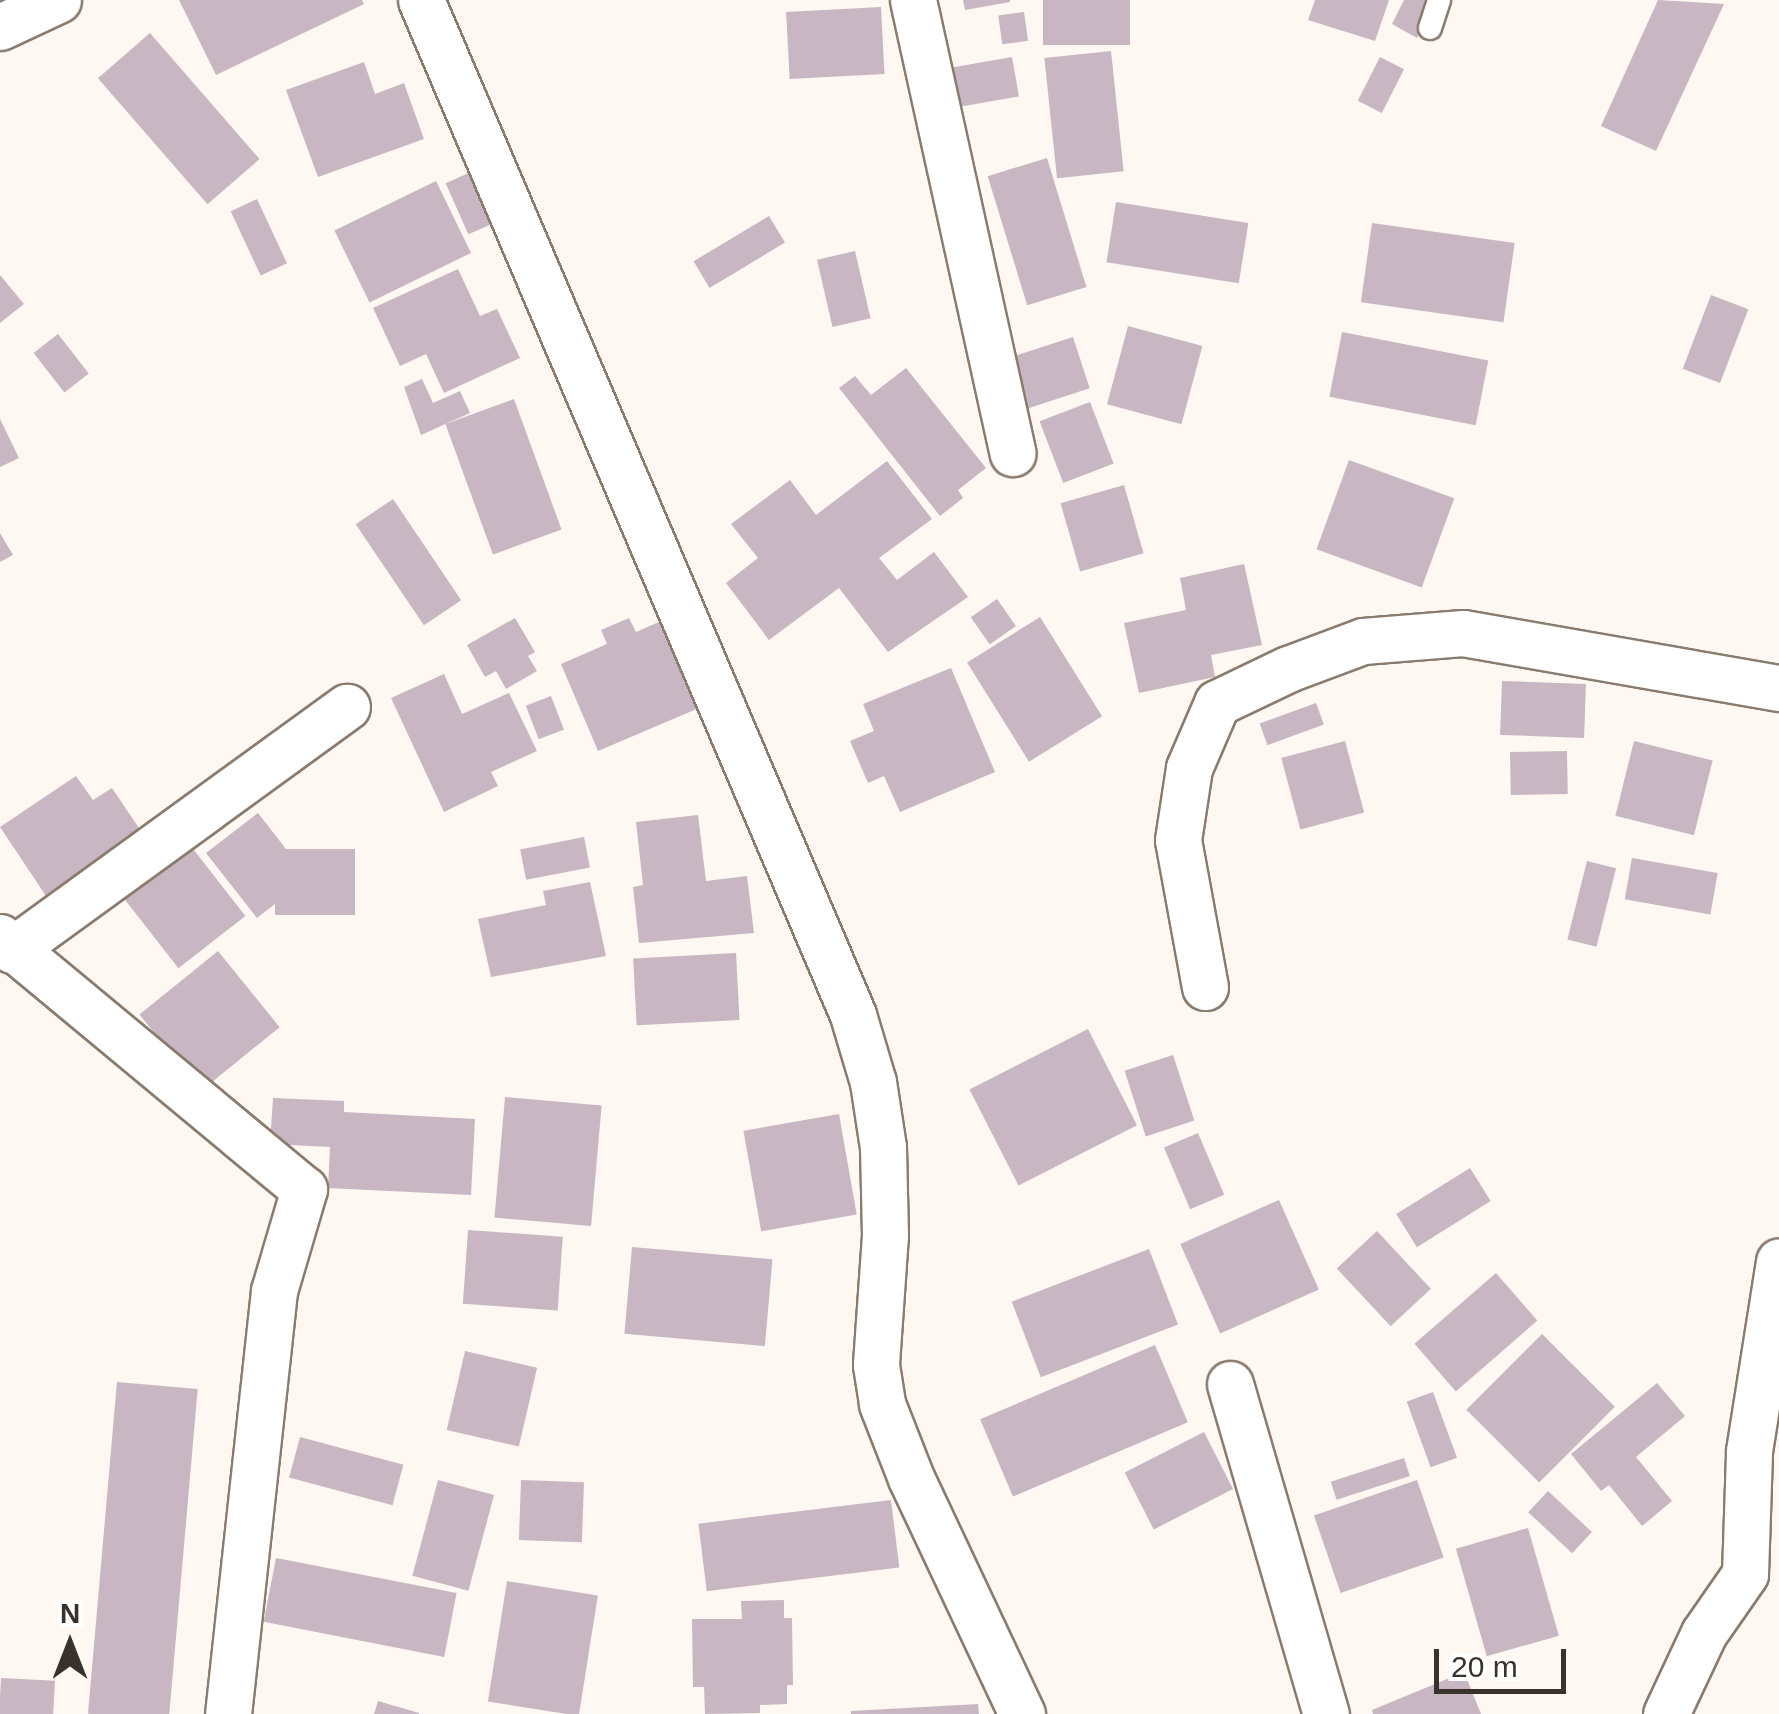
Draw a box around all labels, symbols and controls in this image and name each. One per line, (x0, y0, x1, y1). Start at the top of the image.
north arrow (20, 1594, 120, 1694)
text: N (60, 1598, 80, 1629)
scale bar (1439, 1629, 1572, 1691)
text: 20 m (1451, 1650, 1518, 1683)

